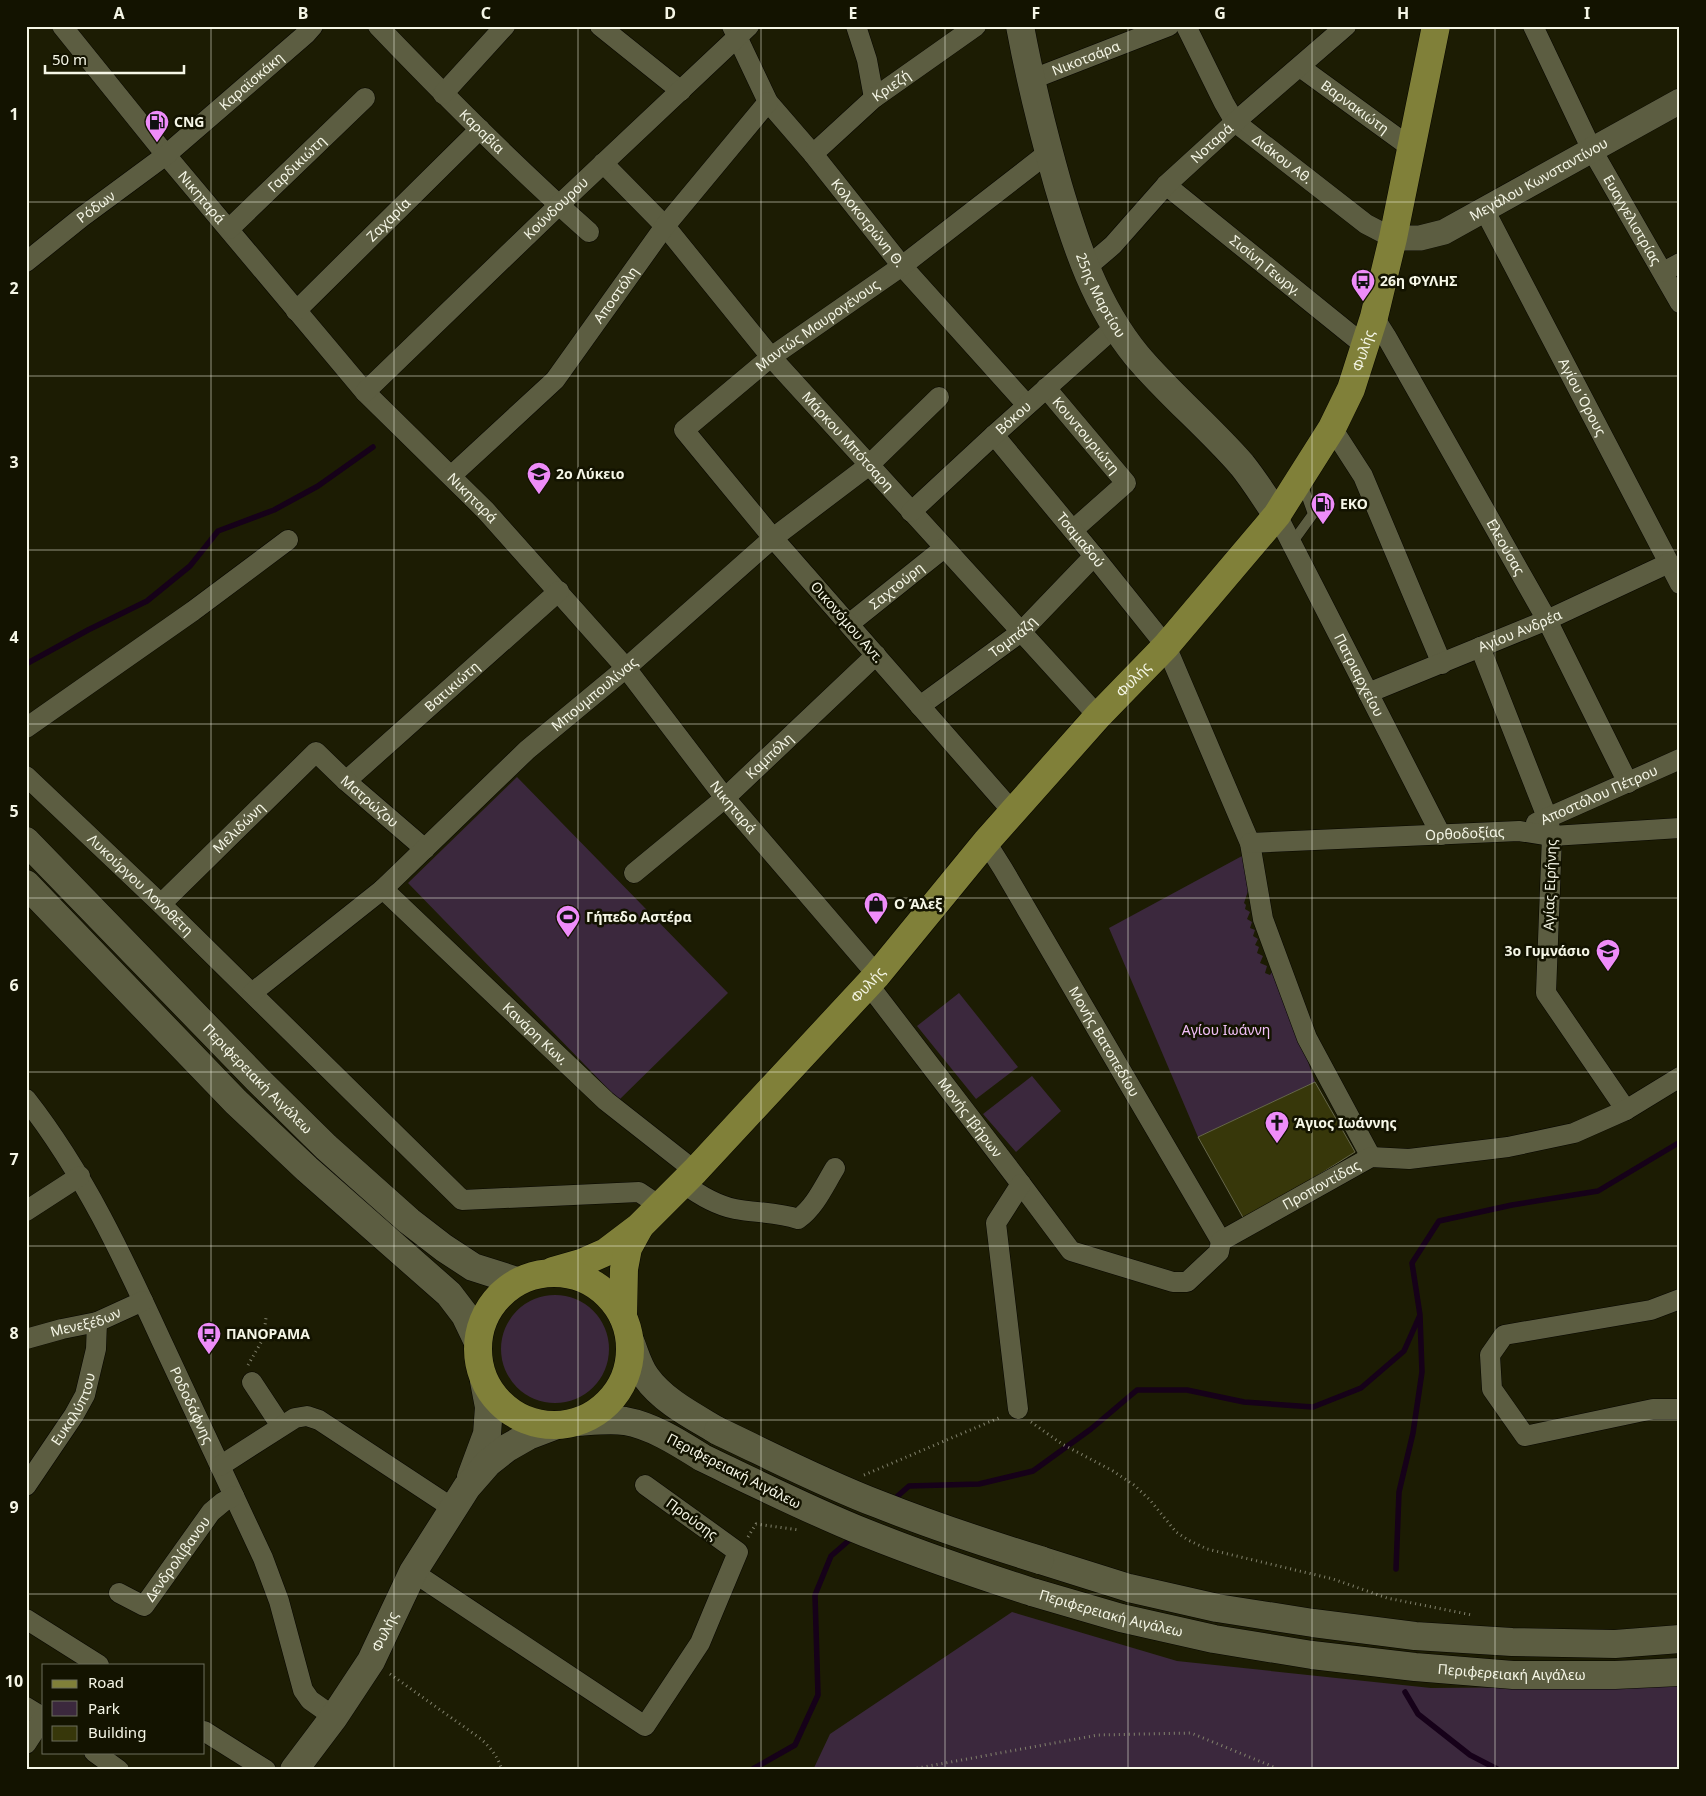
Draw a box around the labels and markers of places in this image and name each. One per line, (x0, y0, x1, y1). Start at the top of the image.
fuel station icon: CNG (144, 109, 170, 143)
place label: CNG (174, 112, 205, 131)
bus stop icon: 26η ΦΥΛΗΣ (1350, 268, 1376, 302)
place label: 26η ΦΥΛΗΣ (1380, 271, 1457, 290)
school or university icon: 2ο Λύκειο (526, 461, 552, 495)
place label: 2ο Λύκειο (556, 464, 625, 483)
fuel station icon: EKO (1310, 491, 1336, 525)
place label: EKO (1340, 494, 1368, 513)
shop icon: Ο Άλεξ (863, 891, 889, 925)
place label: Ο Άλεξ (894, 894, 942, 913)
sports icon: Γήπεδο Αστέρα (555, 904, 581, 938)
place label: Γήπεδο Αστέρα (586, 907, 692, 926)
school or university icon: 3ο Γυμνάσιο (1595, 938, 1621, 972)
place label: 3ο Γυμνάσιο (1505, 941, 1590, 960)
church icon: Άγιος Ιωάννης (1264, 1110, 1290, 1144)
place label: Άγιος Ιωάννης (1294, 1113, 1397, 1132)
bus stop icon: ΠΑΝΟΡΑΜΑ (196, 1321, 222, 1355)
place label: ΠΑΝΟΡΑΜΑ (226, 1324, 310, 1343)

